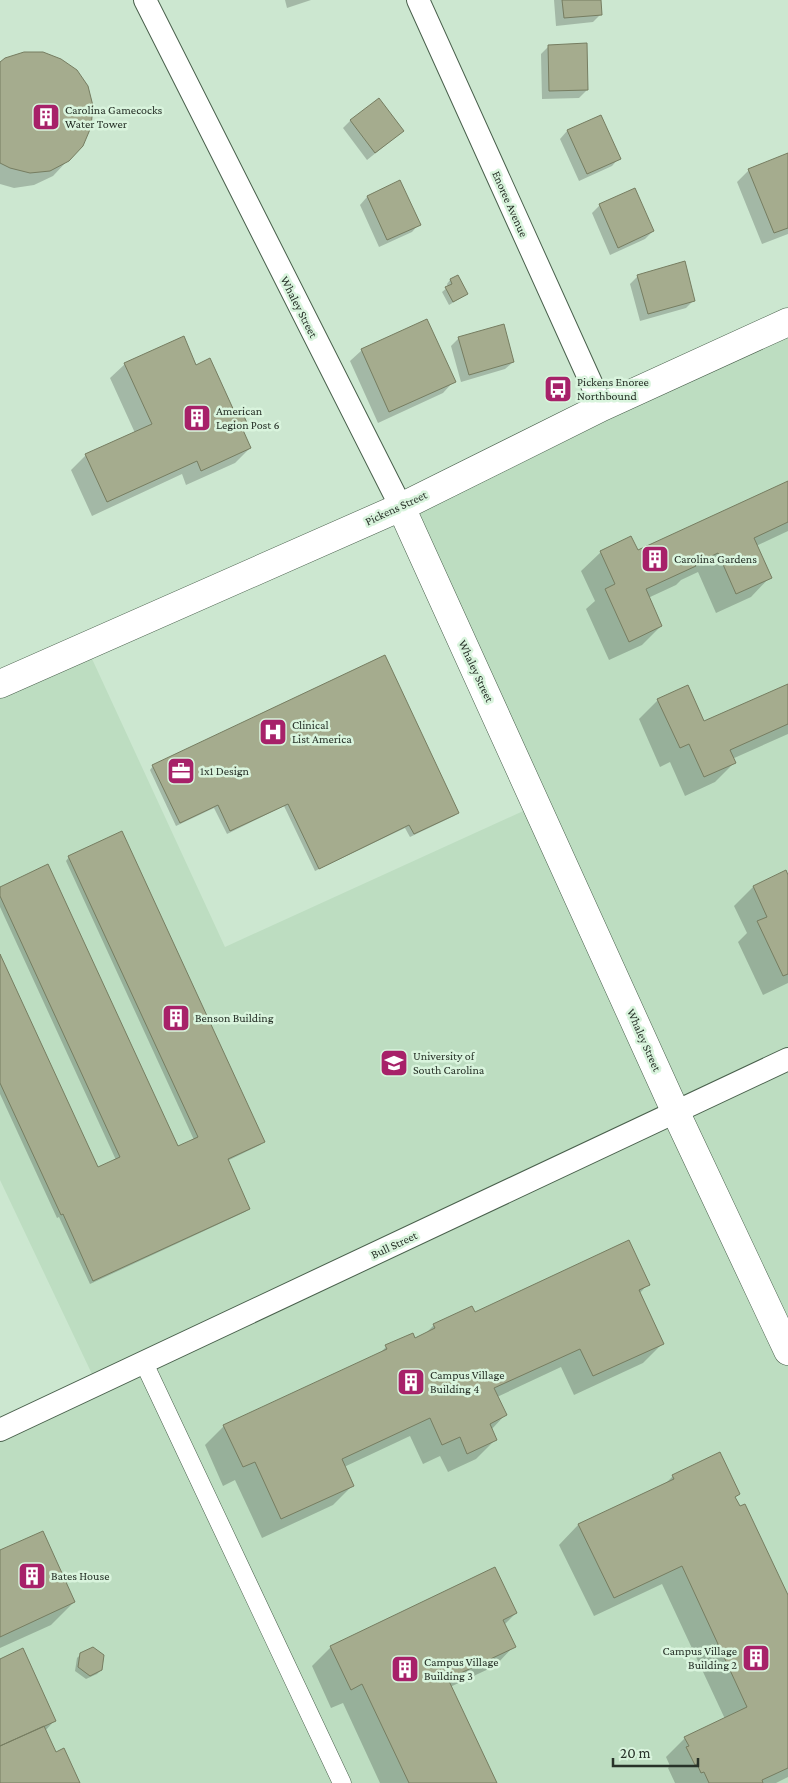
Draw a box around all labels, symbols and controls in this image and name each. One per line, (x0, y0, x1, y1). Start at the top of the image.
building icon: Carolina Gamecocks Water Tower (31, 102, 61, 132)
place label: Carolina Gamecocks Water Tower (65, 103, 163, 131)
street label: Enoree Avenue (489, 169, 531, 239)
street label: Whaley Street (277, 274, 321, 341)
bus stop icon: Pickens Enoree Northbound (543, 374, 573, 404)
place label: Pickens Enoree Northbound (577, 375, 649, 403)
building icon: American Legion Post 6 (182, 403, 212, 433)
place label: American Legion Post 6 (216, 404, 280, 432)
street label: Pickens Street (363, 487, 430, 528)
building icon: Carolina Gardens (640, 544, 670, 574)
place label: Carolina Gardens (674, 552, 757, 566)
street label: Whaley Street (455, 638, 497, 705)
hospital icon: Clinical List America (258, 717, 288, 747)
place label: Clinical List America (292, 718, 352, 746)
office icon: 1x1 Design (166, 756, 196, 786)
place label: 1x1 Design (200, 764, 250, 778)
building icon: Benson Building (161, 1003, 191, 1033)
street label: Whaley Street (624, 1006, 665, 1075)
place label: Benson Building (195, 1011, 274, 1025)
school or university icon: University of South Carolina (379, 1048, 409, 1078)
place label: University of South Carolina (413, 1049, 485, 1077)
street label: Bull Street (369, 1228, 420, 1262)
building icon: Campus Village Building 4 (396, 1367, 426, 1397)
place label: Campus Village Building 4 (430, 1368, 505, 1396)
building icon: Bates House (17, 1561, 47, 1591)
place label: Bates House (51, 1569, 109, 1583)
building icon: Campus Village Building 2 (741, 1643, 771, 1673)
place label: Campus Village Building 2 (662, 1644, 737, 1672)
building icon: Campus Village Building 3 (390, 1654, 420, 1684)
place label: Campus Village Building 3 (424, 1655, 499, 1683)
scale bar (613, 1736, 698, 1768)
text: 20 m (620, 1745, 651, 1761)

